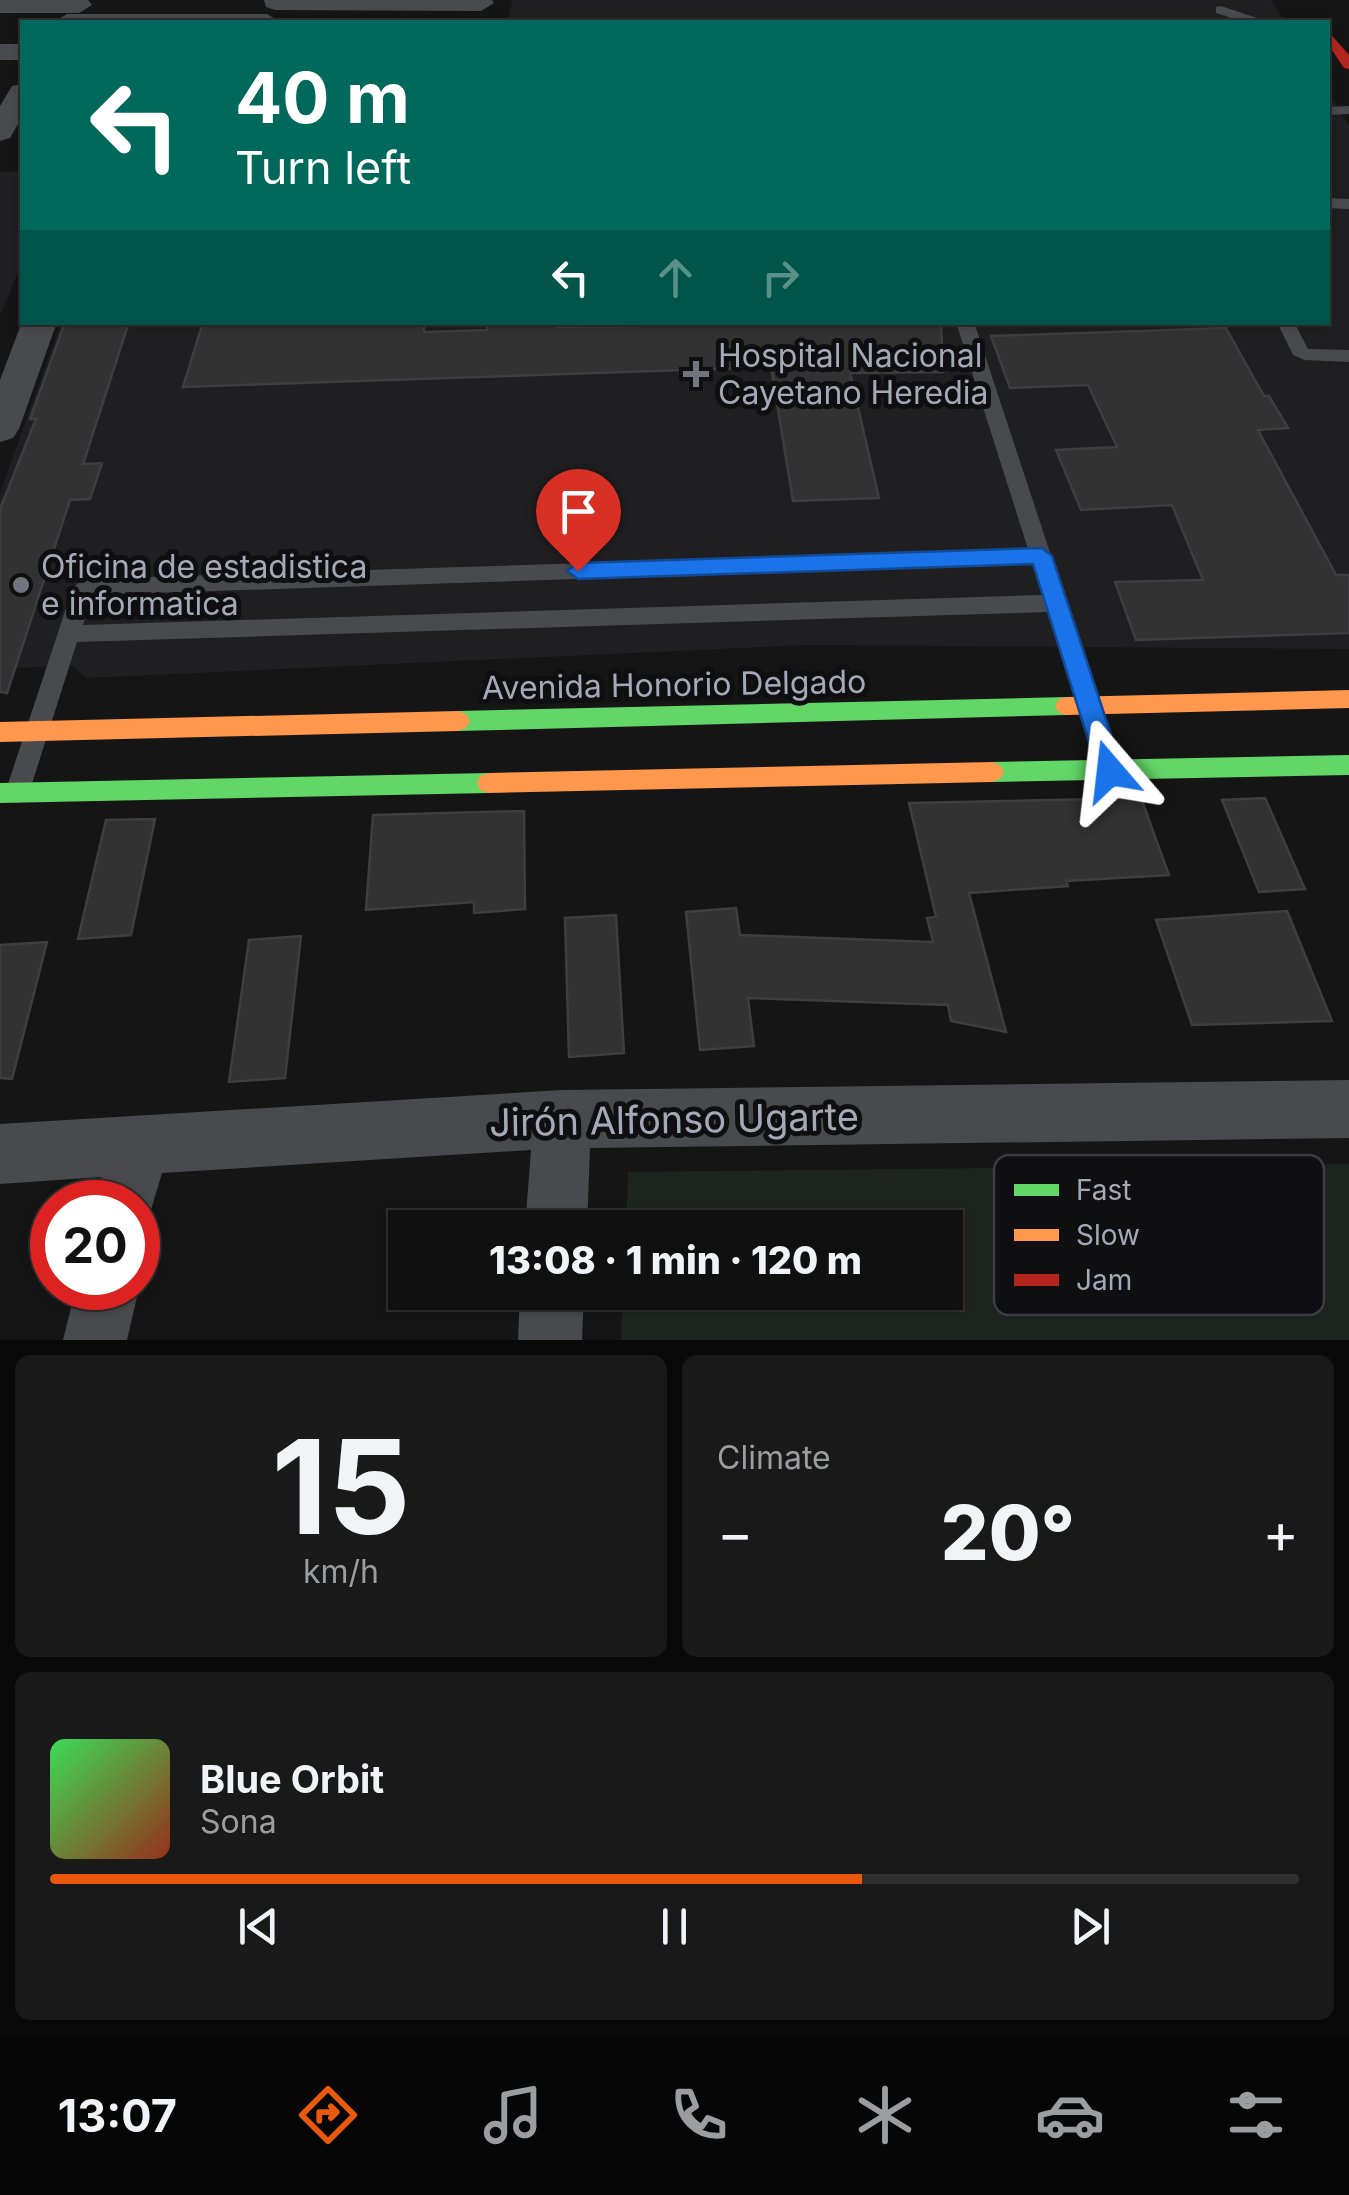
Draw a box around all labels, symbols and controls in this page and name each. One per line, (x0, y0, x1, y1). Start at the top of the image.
text: 40 m (235, 55, 410, 140)
icon: left (70, 60, 200, 190)
text: Turn left (235, 140, 411, 195)
icon: left (543, 250, 598, 305)
icon: ahead (648, 250, 703, 305)
icon: right (753, 250, 808, 305)
place label: Hospital Nacional Cayetano Heredia (718, 336, 989, 412)
marker: Hospital Nacional Cayetano Heredia (683, 361, 709, 387)
pin (536, 469, 621, 572)
icon: arrive (551, 484, 606, 539)
place label: Oficina de estadistica e informatica (41, 547, 367, 623)
marker: Oficina de estadistica e informatica (10, 574, 32, 596)
street label: Avenida Honorio Delgado (481, 662, 867, 707)
position arrow (1058, 719, 1162, 823)
street label: Jirón Alfonso Ugarte (489, 1093, 859, 1145)
legend (994, 1155, 1324, 1315)
text: Fast (1076, 1173, 1132, 1207)
speed limit sign: 20 (30, 1180, 160, 1310)
text: Slow (1076, 1218, 1140, 1252)
text: 13:08 · 1 min · 120 m (489, 1237, 862, 1283)
text: Jam (1076, 1263, 1132, 1297)
text: 15 (271, 1408, 411, 1565)
text: Climate (717, 1438, 831, 1477)
text: 20° (941, 1487, 1075, 1578)
text: − (717, 1500, 753, 1566)
text: + (1263, 1500, 1299, 1566)
text: km/h (303, 1552, 379, 1591)
text: Blue Orbit (200, 1756, 384, 1802)
text: Sona (200, 1802, 277, 1841)
icon: previous (231, 1899, 286, 1954)
icon: pause (647, 1899, 702, 1954)
icon: next (1063, 1899, 1118, 1954)
icon: directions (293, 2080, 363, 2150)
icon: music (478, 2080, 548, 2150)
icon: phone (664, 2080, 734, 2150)
icon: climate (850, 2080, 920, 2150)
icon: car (1035, 2080, 1105, 2150)
icon: filters (1221, 2080, 1291, 2150)
text: 13:07 (58, 2088, 177, 2143)

